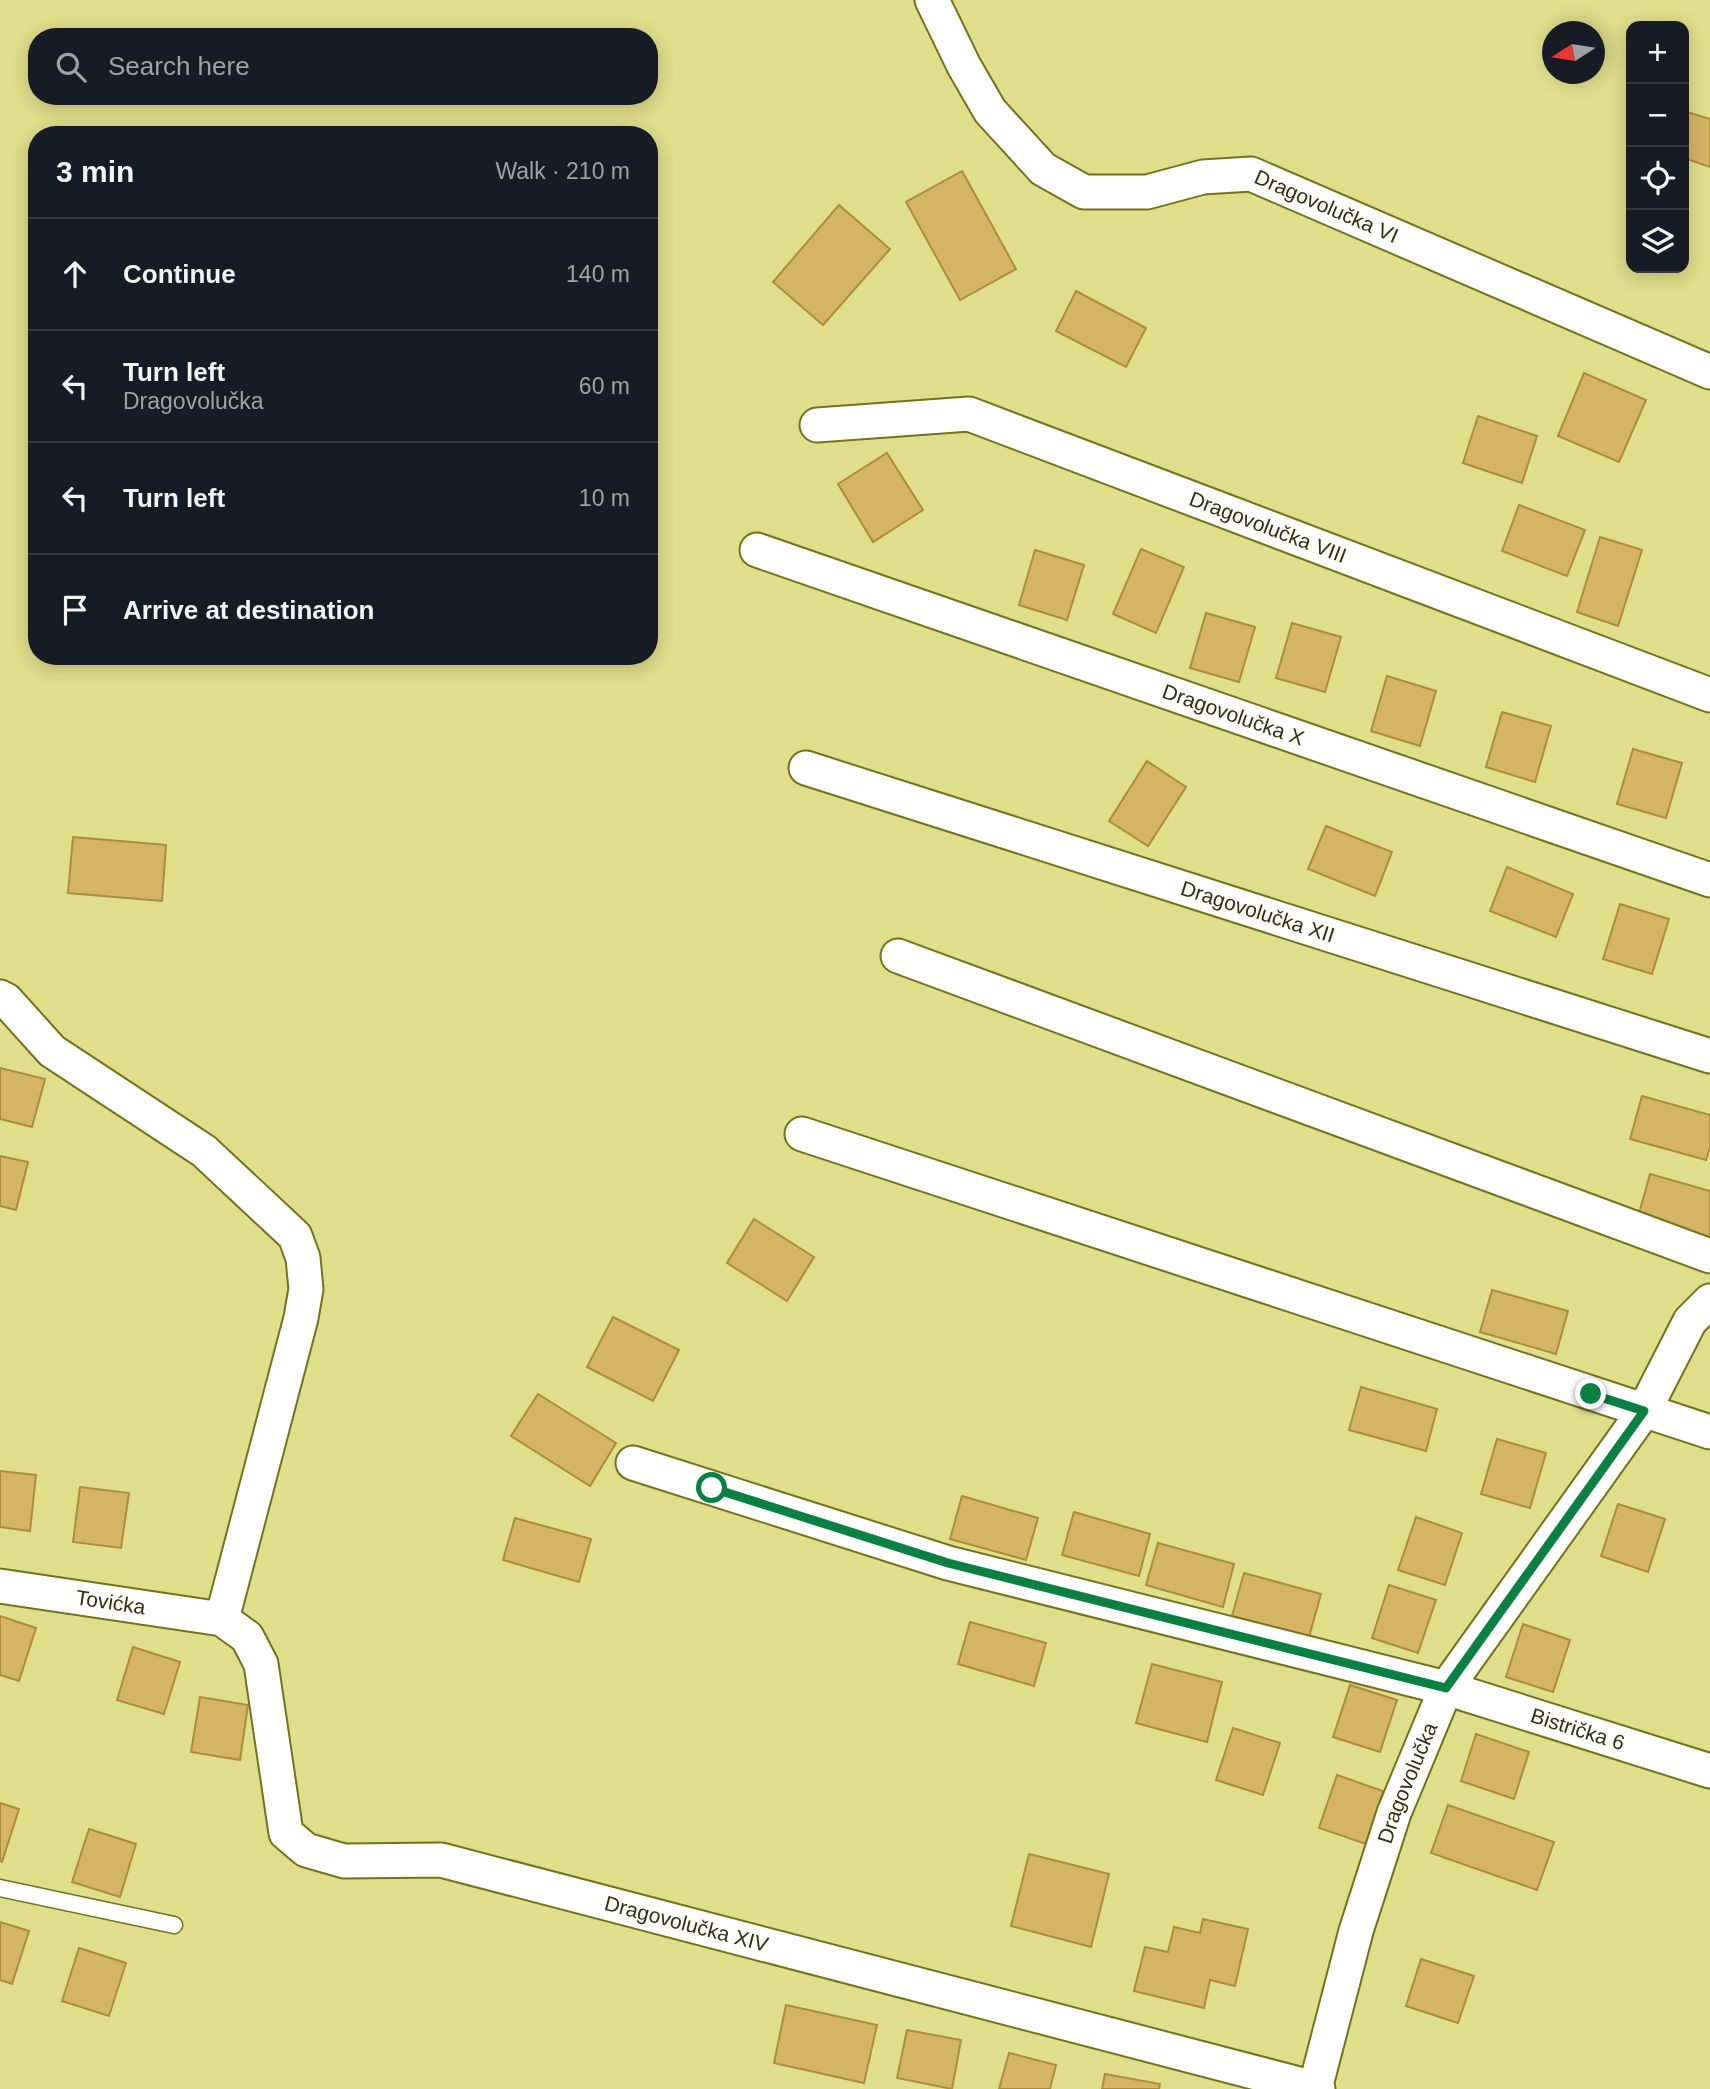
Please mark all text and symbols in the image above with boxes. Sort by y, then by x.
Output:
north arrow [1542,21,1605,84]
map controls [1626,21,1689,273]
button: + [1626,21,1689,84]
search box [28,28,658,105]
icon: search [52,48,90,86]
text: Search here [108,51,250,81]
button: − [1626,84,1689,147]
button: locate [1626,147,1689,210]
text: 3 min [56,155,134,188]
text: Walk · 210 m [495,158,630,184]
street label: Dragovolučka VI [1251,165,1402,247]
button: layers [1626,210,1689,273]
icon: ahead [56,255,94,293]
text: Continue [123,259,236,289]
text: 140 m [566,261,630,287]
text: Turn left [123,357,225,387]
icon: left [56,367,94,405]
text: 60 m [579,373,630,399]
text: Dragovolučka [123,388,264,414]
icon: left [56,479,94,517]
text: Turn left [123,483,225,513]
text: 10 m [579,485,630,511]
street label: Dragovolučka VIII [1186,487,1350,567]
icon: arrive [56,591,94,629]
text: Arrive at destination [123,595,374,625]
street label: Dragovolučka X [1160,679,1307,750]
street label: Dragovolučka XII [1178,876,1338,947]
route end [1575,1378,1606,1409]
route start [696,1472,727,1503]
street label: Tovićka [75,1585,147,1619]
street label: Bistrička 6 [1528,1703,1628,1754]
street label: Dragovolučka [1373,1719,1442,1846]
street label: Dragovolučka XIV [602,1891,771,1956]

